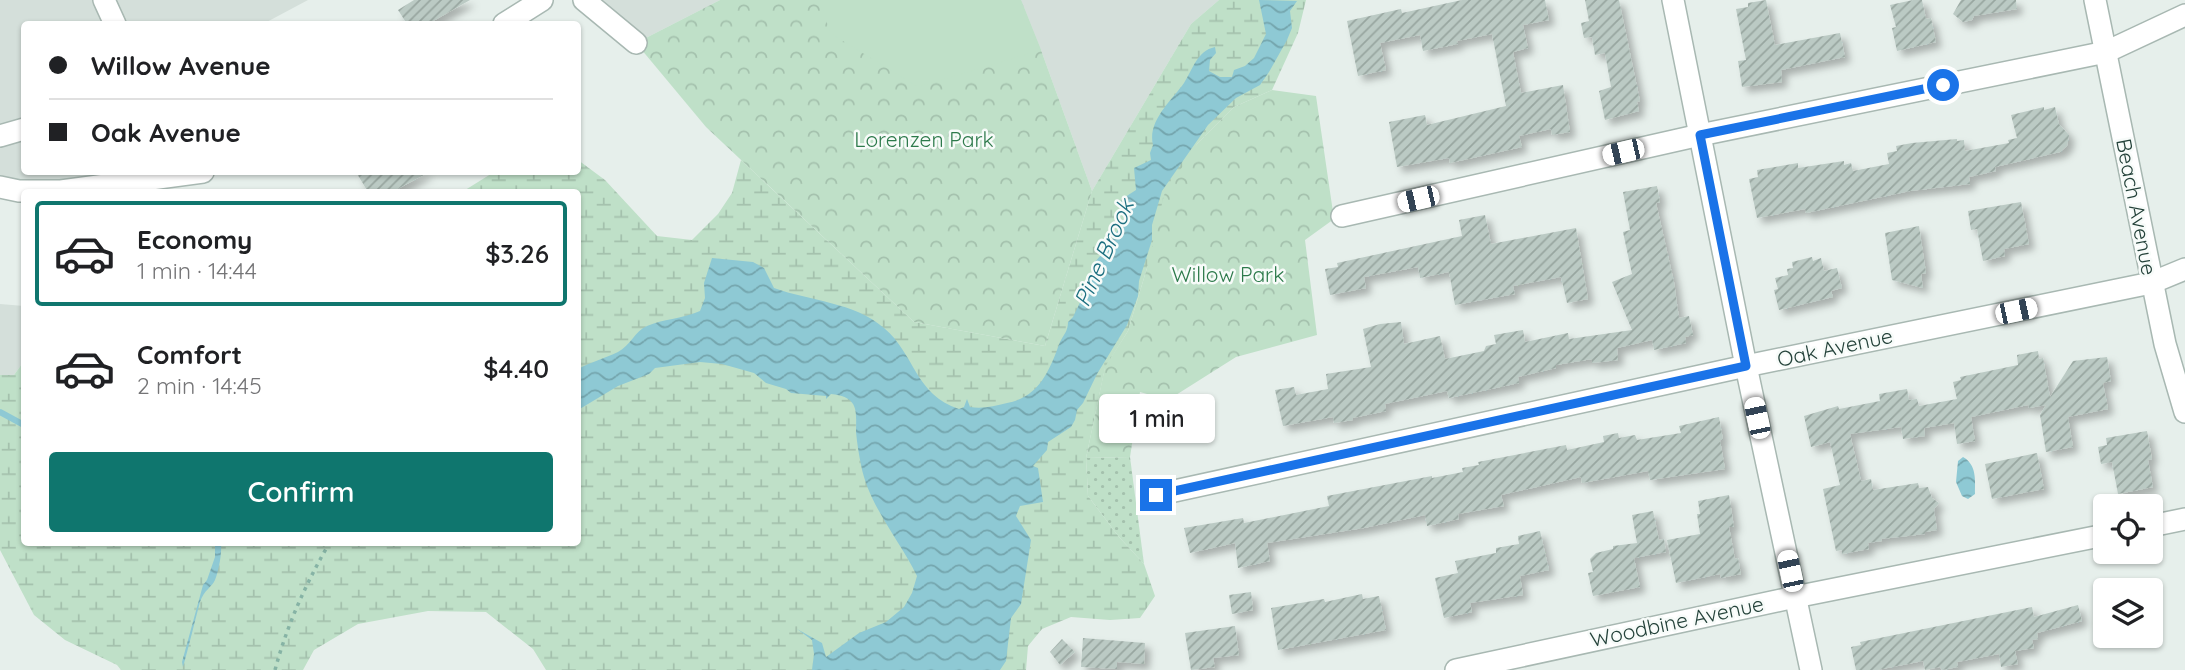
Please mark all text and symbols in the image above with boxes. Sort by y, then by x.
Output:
text: Willow Avenue [91,49,271,82]
route start [1927,69,1959,101]
text: Oak Avenue [91,116,241,149]
park label: Lorenzen Park [854,126,994,152]
street label: Beach Avenue [2111,136,2163,277]
car [1601,137,1646,167]
car [1396,184,1441,214]
water label: Pine Brook [1067,193,1141,311]
icon: car [53,222,116,285]
text: Economy [137,223,252,256]
text: $3.26 [485,237,549,270]
text: 1 min · 14:44 [137,256,257,285]
park label: Willow Park [1172,261,1284,287]
car [1994,296,2039,326]
street label: Oak Avenue [1775,322,1895,372]
icon: car [53,337,116,400]
text: Comfort [137,338,242,371]
text: $4.40 [483,352,549,385]
text: 2 min · 14:45 [137,371,262,400]
callout: 1 min [1098,393,1214,442]
car [1743,395,1772,441]
text: 1 min [1129,404,1185,433]
button: Confirm [49,452,553,532]
route end [1140,479,1172,511]
map controls [2093,494,2163,648]
button: locate [2093,494,2163,564]
car [1776,548,1805,594]
button: layers [2093,578,2163,648]
street label: Woodbine Avenue [1588,590,1766,652]

